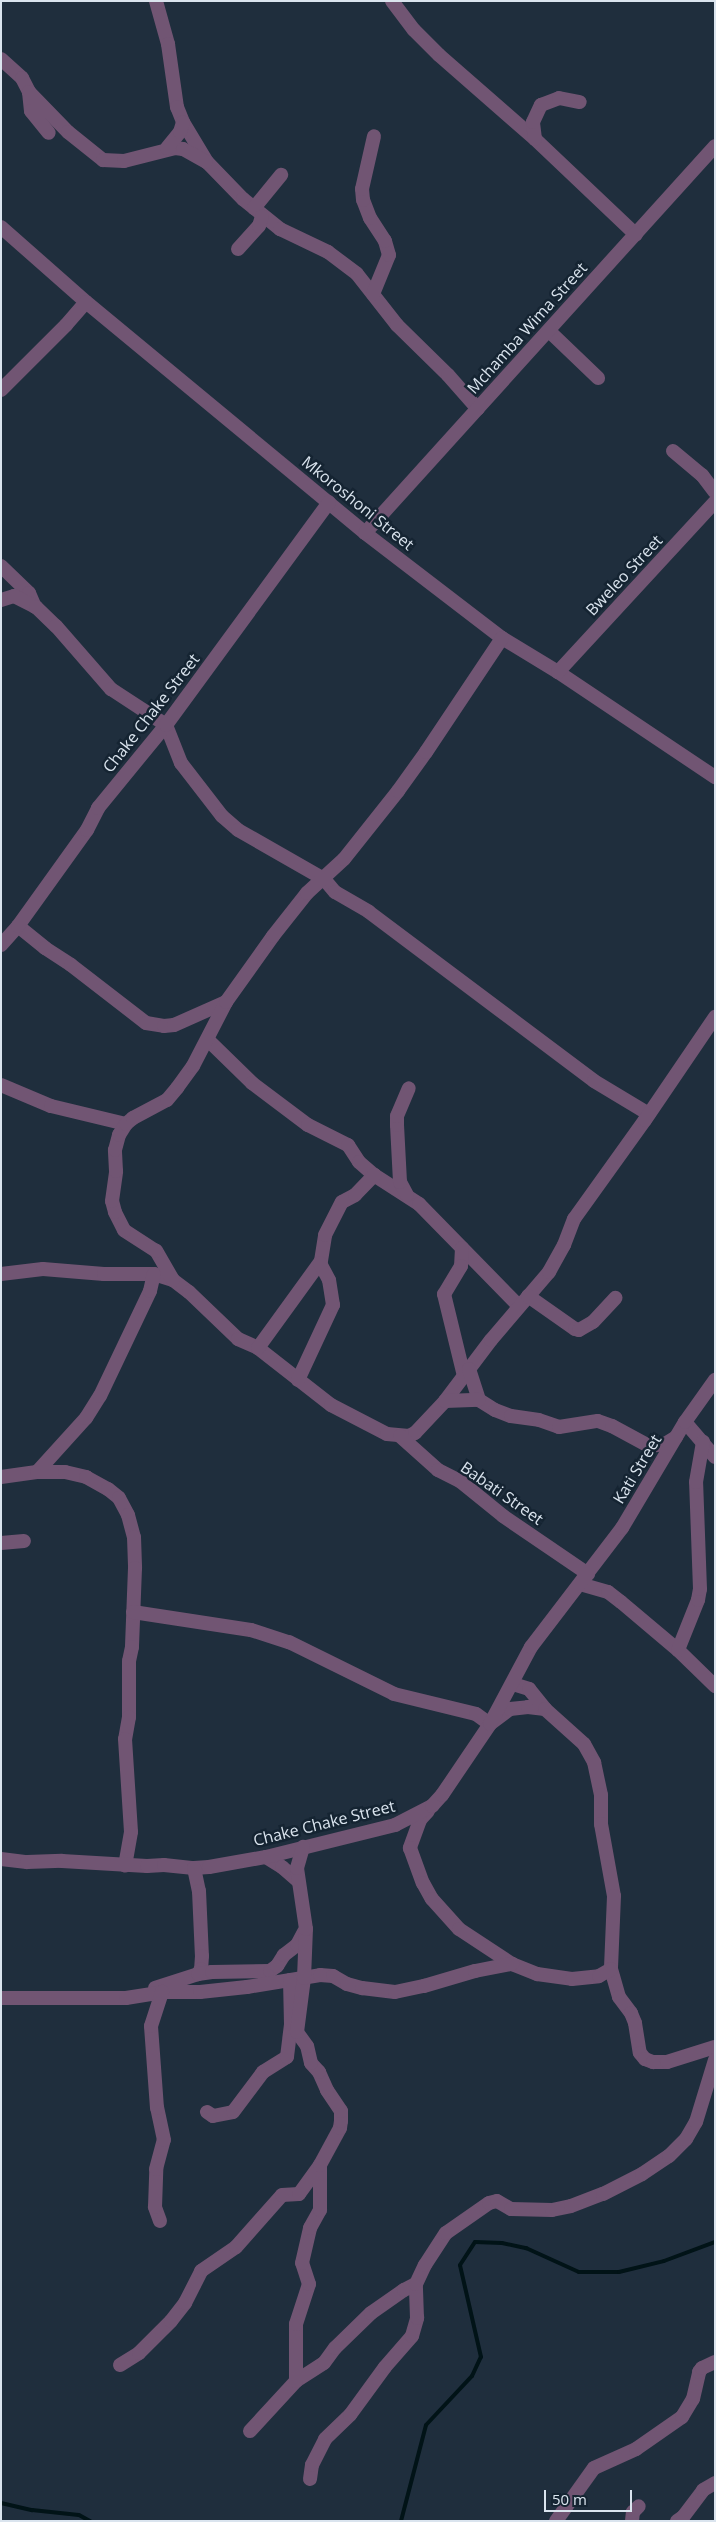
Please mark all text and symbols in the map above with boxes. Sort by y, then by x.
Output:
street label: Mchamba Wima Street [463,258,591,398]
street label: Mkoroshoni Street [298,452,418,554]
street label: Bweleo Street [582,531,666,619]
street label: Chake Chake Street [99,650,203,776]
street label: Kati Street [609,1431,665,1507]
street label: Babati Street [457,1457,547,1529]
street label: Chake Chake Street [251,1796,397,1850]
scale bar [546,2480,634,2512]
text: 50 m [552,2489,587,2509]

